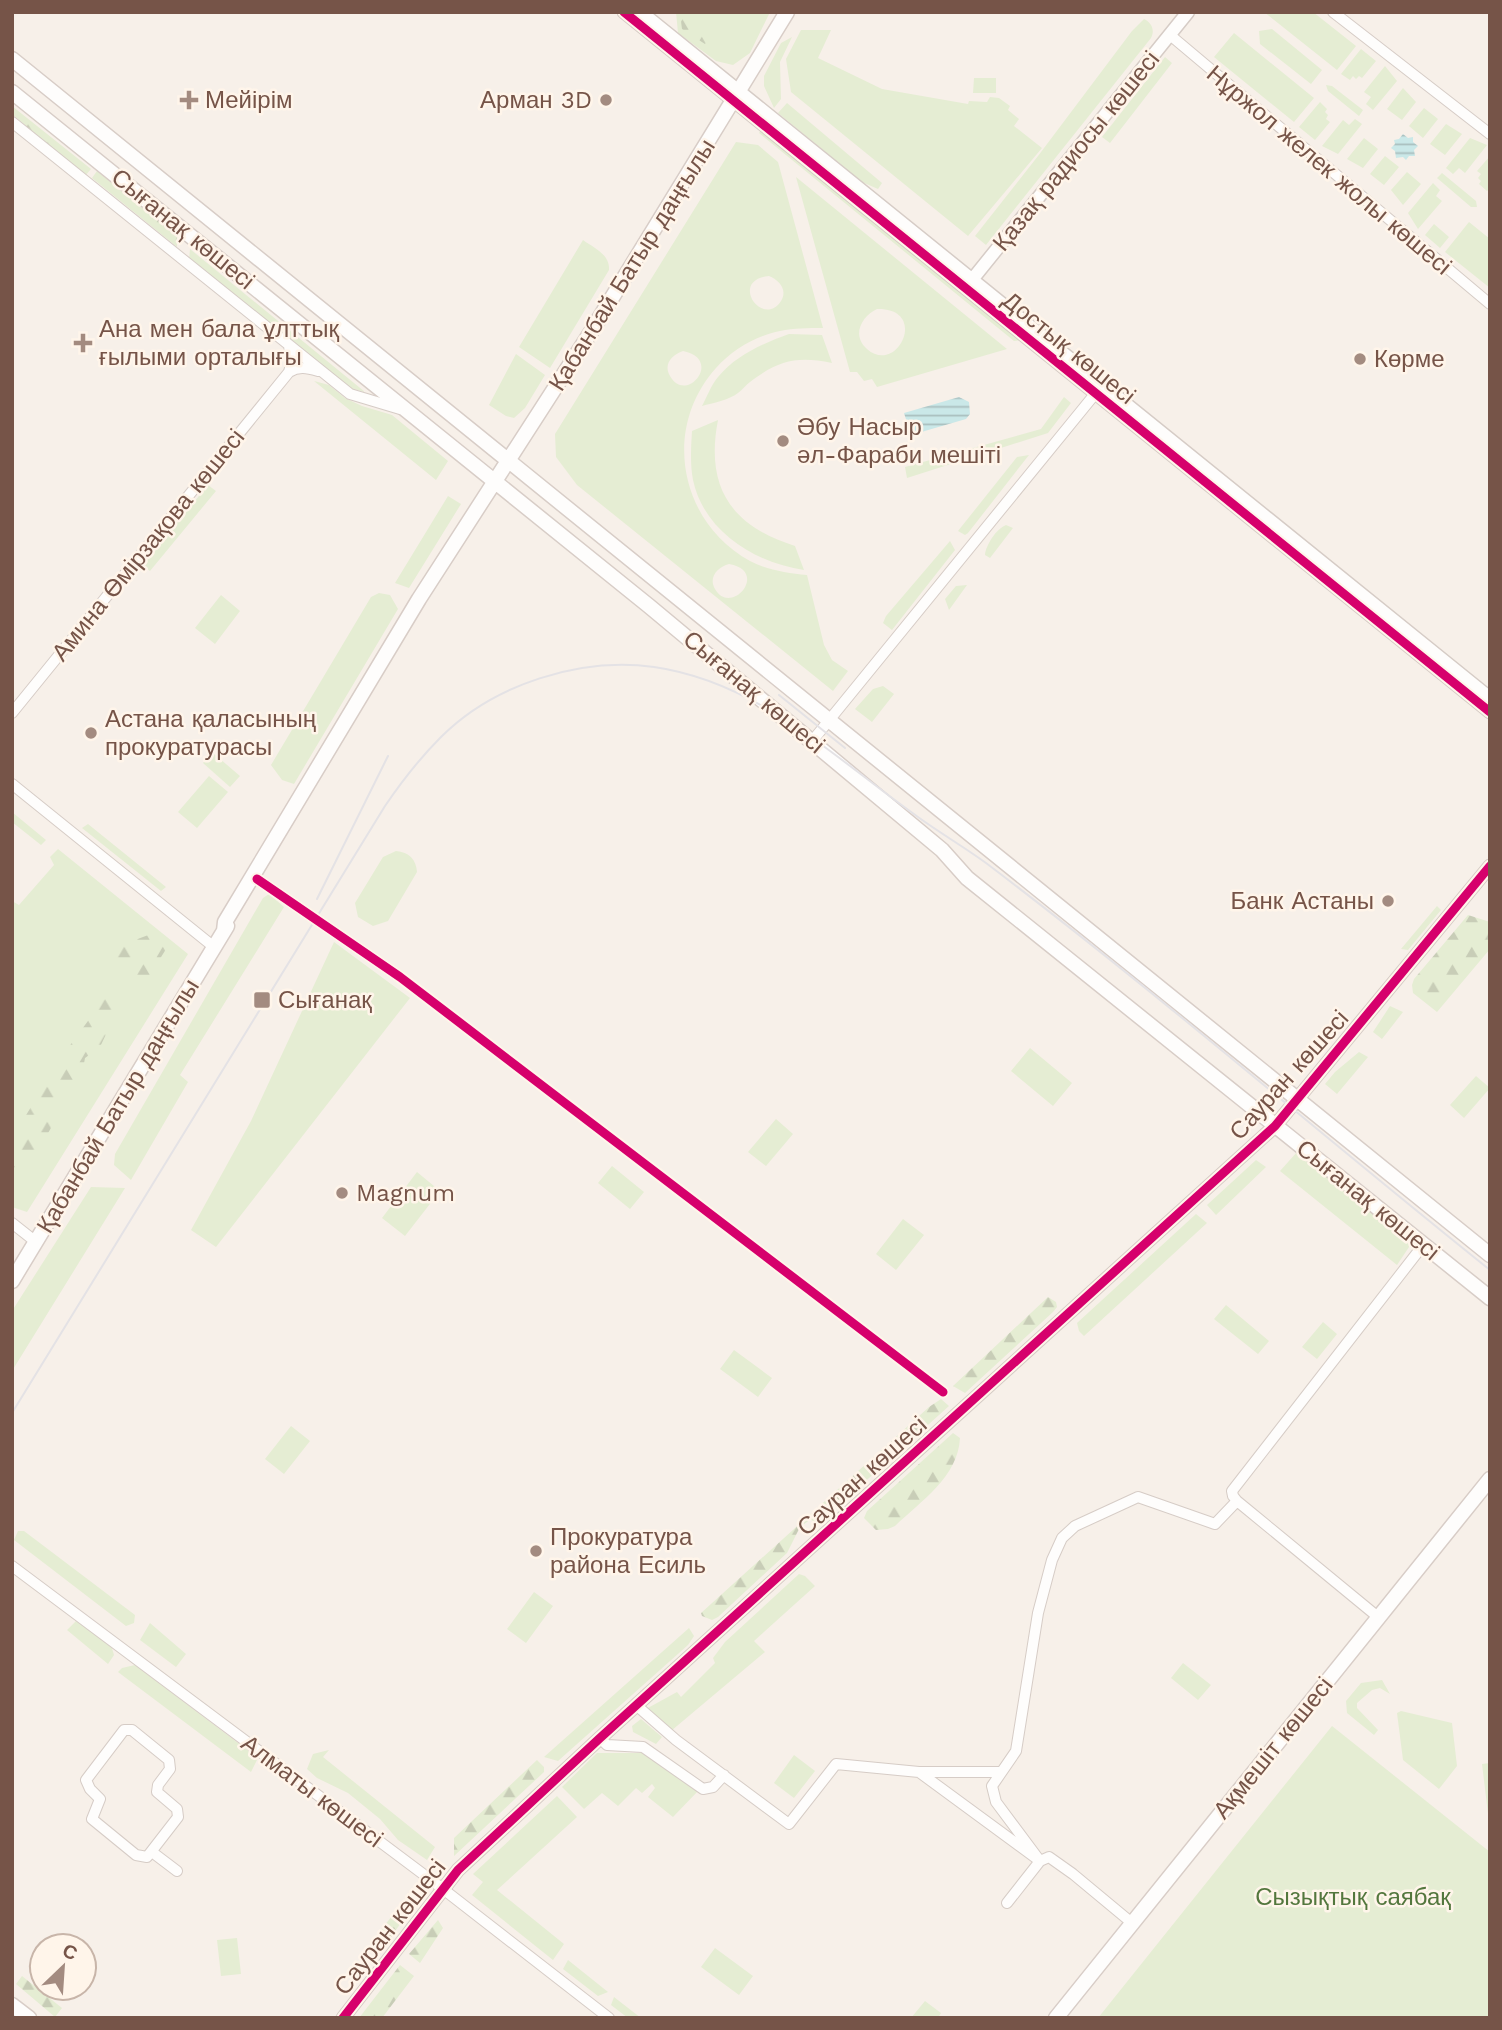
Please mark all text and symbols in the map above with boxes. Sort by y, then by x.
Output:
street label: Қазақ радиосы көшесі [987,46,1165,256]
street label: Нұржол желек жолы көшесі [1201,59,1457,281]
place label: Мейірім [205,86,293,114]
place label: Арман 3D [480,86,592,114]
marker: Мейірім [179,90,199,110]
marker: Арман 3D [598,92,614,108]
street label: Қабанбай Батыр даңғылы [543,134,721,396]
street label: Сығанақ көшесі [106,163,260,295]
street label: Достық көшесі [997,286,1141,410]
place label: Ана мен бала ұлттық ғылыми орталығы [99,315,339,371]
marker: Ана мен бала ұлттық ғылыми орталығы [73,333,93,353]
place label: Көрме [1374,345,1445,373]
marker: Көрме [1352,351,1368,367]
place label: Әбу Насыр әл-Фараби мешіті [797,413,1001,469]
street label: Амина Өмірзақова көшесі [46,423,250,667]
marker: Әбу Насыр әл-Фараби мешіті [775,433,791,449]
street label: Сығанақ көшесі [678,625,830,759]
place label: Астана қаласының прокуратурасы [105,705,317,761]
marker: Астана қаласының прокуратурасы [83,725,99,741]
place label: Банк Астаны [1230,887,1374,915]
marker: Банк Астаны [1380,893,1396,909]
street label: Қабанбай Батыр даңғылы [31,974,205,1238]
place label: Сығанақ [278,986,372,1014]
marker: Сығанақ [252,990,272,1010]
street label: Сауран көшесі [1224,1005,1354,1145]
street label: Сығанақ көшесі [1291,1134,1445,1266]
place label: Magnum [356,1179,455,1207]
marker: Magnum [334,1185,350,1201]
street label: Сауран көшесі [792,1411,932,1541]
place label: Прокуратура района Есиль [550,1523,706,1579]
marker: Прокуратура района Есиль [528,1543,544,1559]
street label: Ақмешіт көшесі [1207,1672,1339,1824]
street label: Алматы көшесі [236,1729,388,1853]
street label: Сауран көшесі [328,1854,452,2000]
park label: Сызықтық саябақ [1255,1883,1451,1911]
north arrow [28,1932,98,2002]
text: С [59,1939,81,1965]

